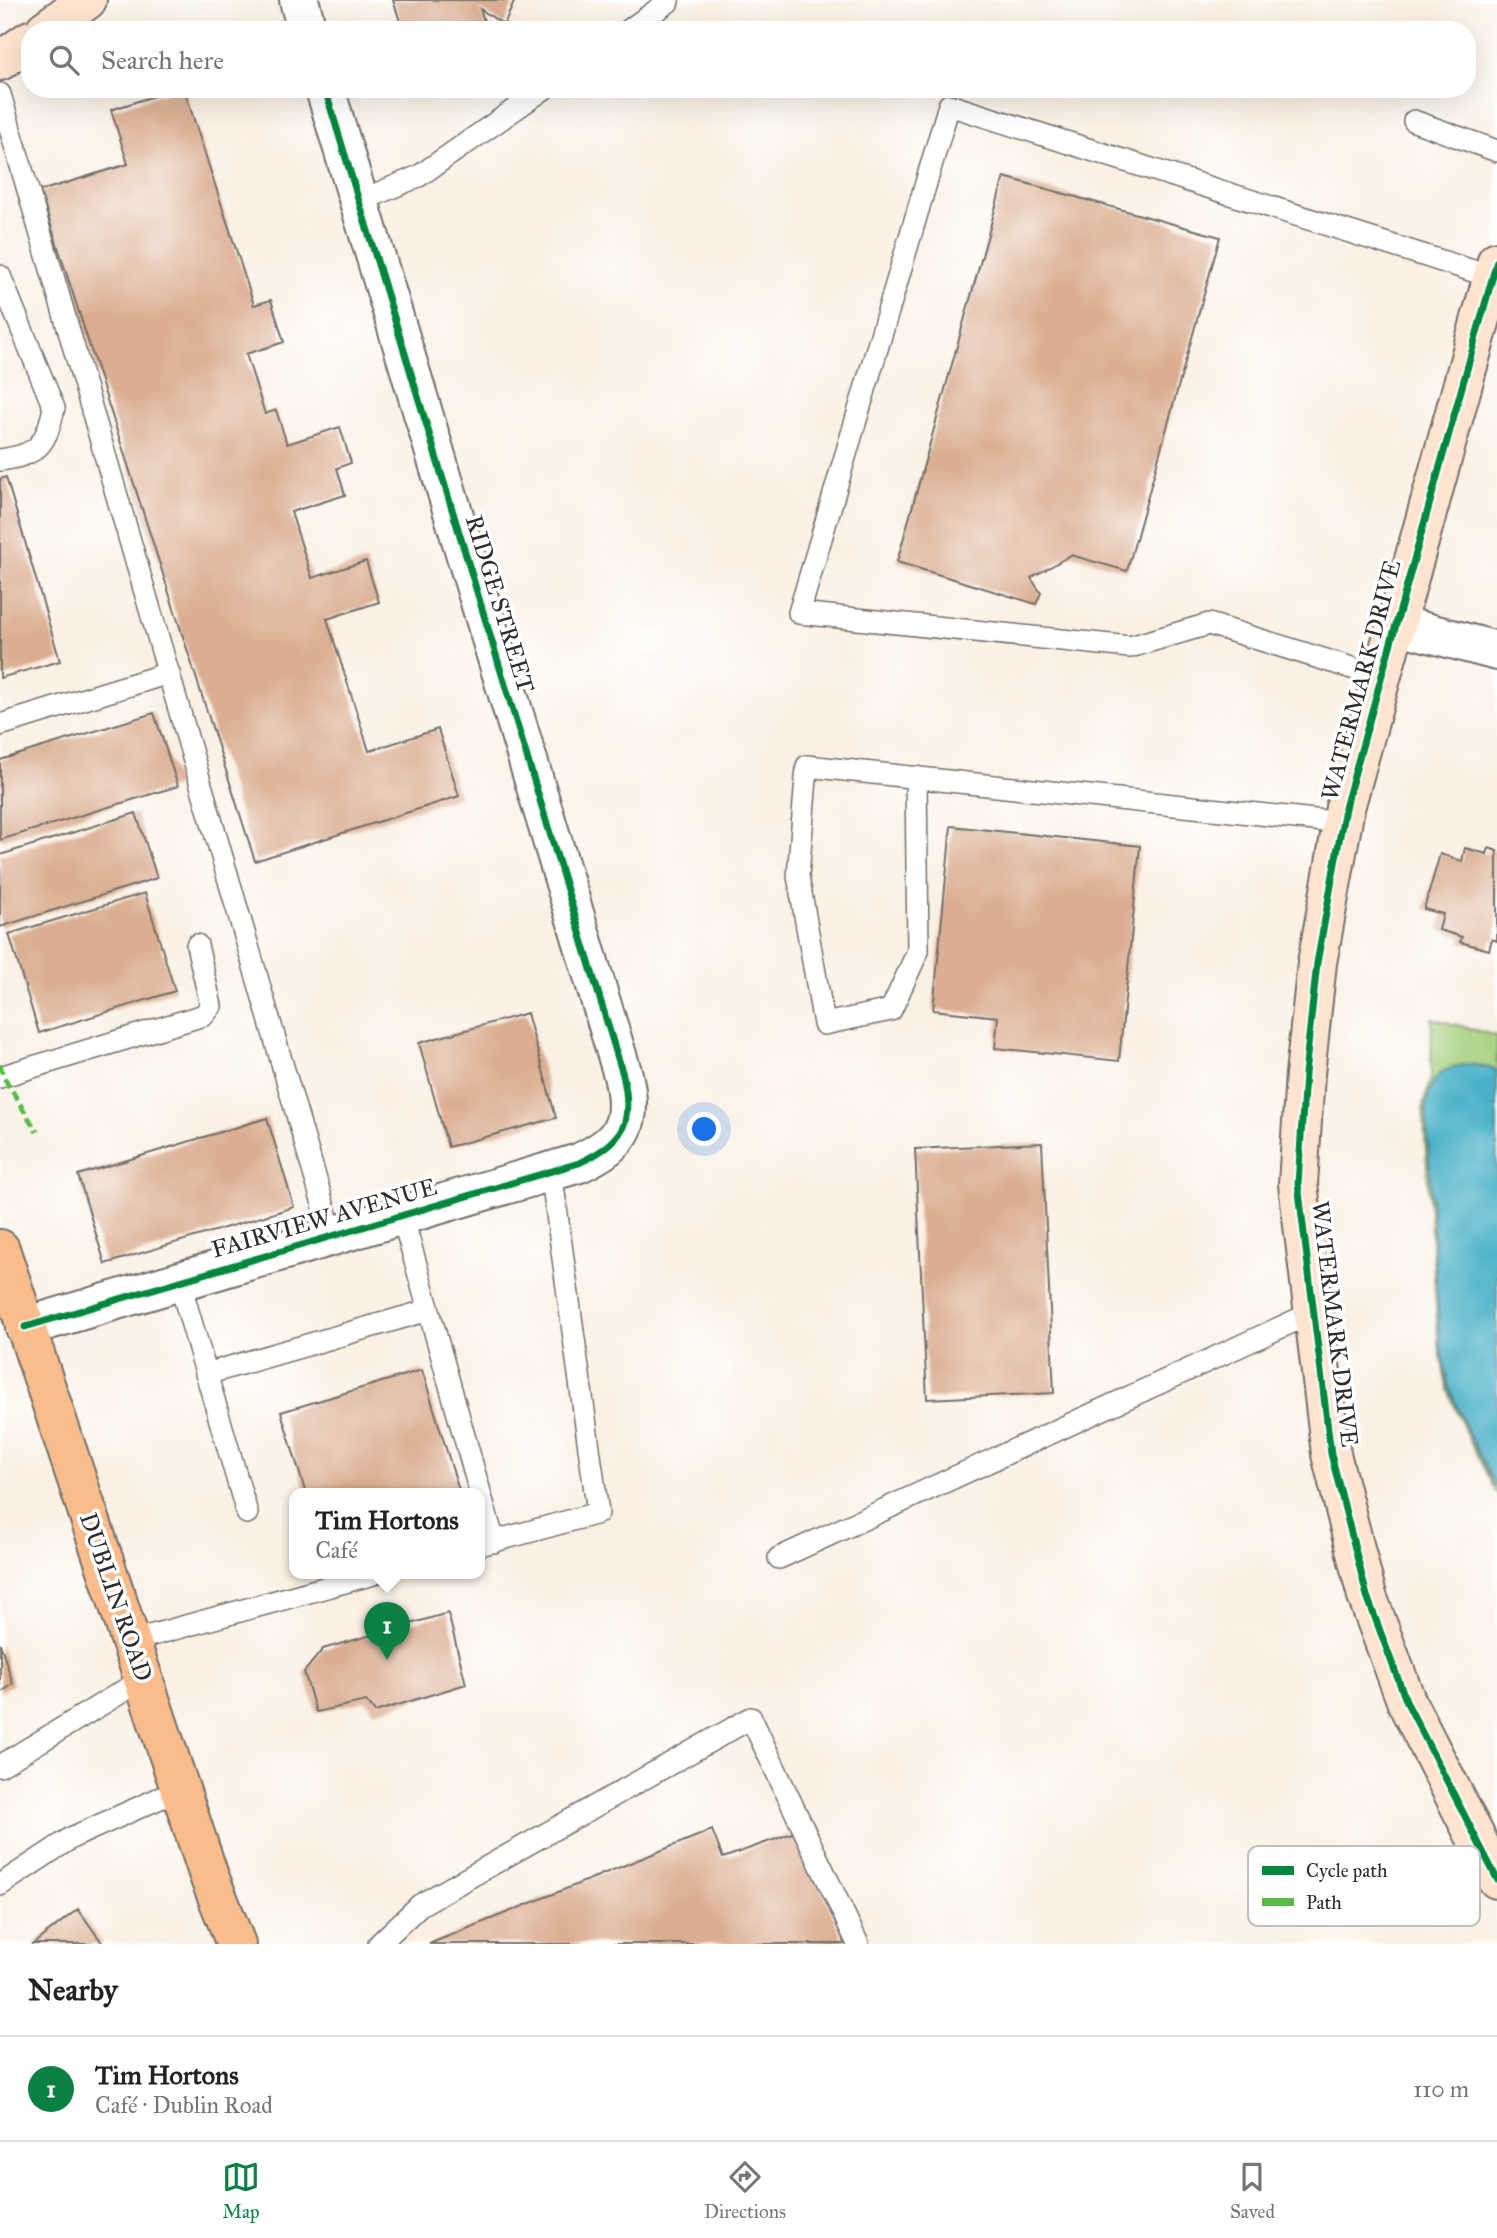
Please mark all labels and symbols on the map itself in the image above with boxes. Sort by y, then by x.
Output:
street label: RIDGE STREET [459,512,541,696]
street label: WATERMARK DRIVE [1314,557,1408,803]
your location [687,1112,721,1146]
street label: FAIRVIEW AVENUE [208,1171,440,1265]
street label: WATERMARK DRIVE [1305,1199,1365,1449]
street label: DUBLIN ROAD [73,1509,159,1685]
pin: 1 [364,1602,410,1660]
legend [1248,1846,1480,1926]
text: Cycle path [1306,1859,1388,1882]
text: Path [1306,1891,1342,1914]

